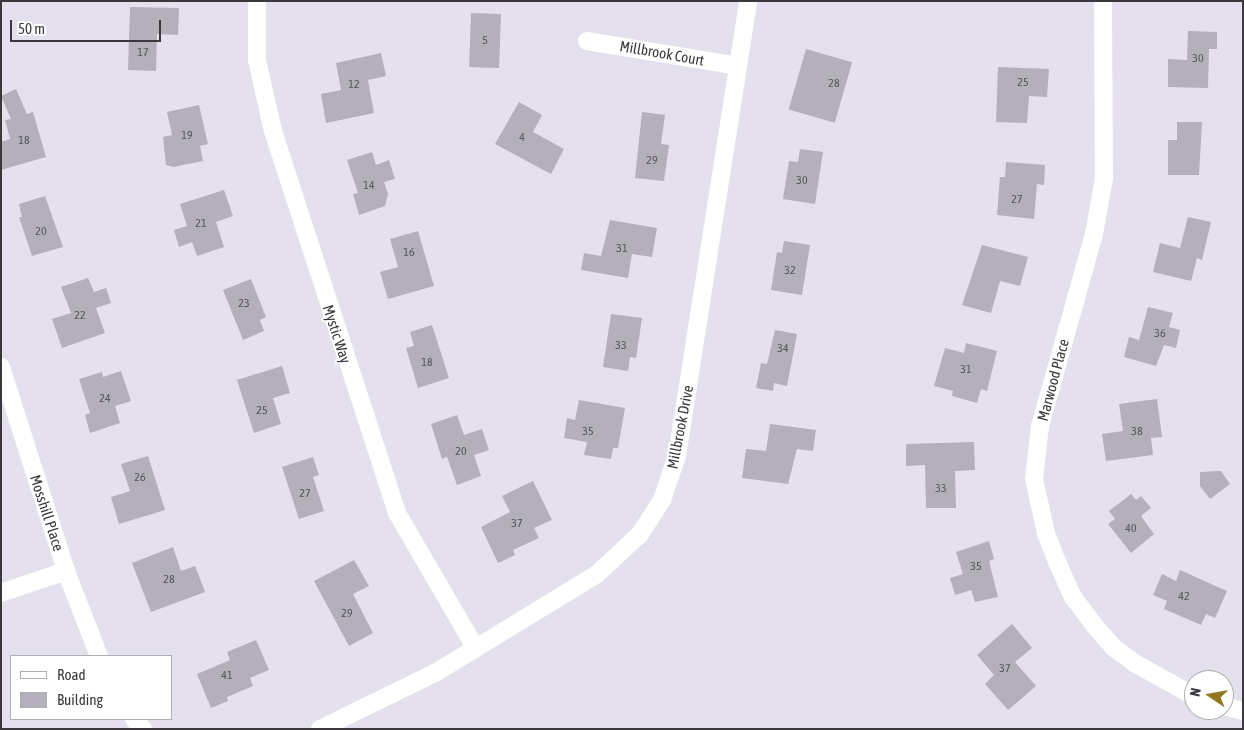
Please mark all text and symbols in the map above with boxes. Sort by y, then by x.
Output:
scale bar [12,10,164,42]
text: 50 m [18,20,45,37]
house number: 5 [482,34,488,48]
street label: Millbrook Court [618,37,706,69]
house number: 17 [137,46,149,60]
house number: 30 [1192,52,1204,66]
house number: 25 [1017,76,1029,90]
house number: 28 [828,77,840,91]
house number: 12 [348,78,360,92]
house number: 19 [181,129,193,143]
house number: 4 [519,131,525,145]
house number: 18 [18,134,30,148]
house number: 29 [646,154,658,168]
house number: 30 [796,174,808,188]
house number: 14 [363,179,375,193]
house number: 27 [1011,193,1023,207]
house number: 21 [195,217,207,231]
house number: 20 [35,225,47,239]
house number: 31 [616,242,628,256]
house number: 16 [403,246,415,260]
house number: 32 [784,264,796,278]
house number: 23 [238,297,250,311]
street label: Mystic Way [319,302,355,366]
house number: 22 [74,309,86,323]
house number: 36 [1154,327,1166,341]
street label: Marwood Place [1033,337,1073,423]
house number: 33 [615,339,627,353]
house number: 34 [777,342,789,356]
house number: 18 [421,356,433,370]
house number: 31 [960,363,972,377]
street label: Millbrook Drive [663,384,697,470]
house number: 24 [99,392,111,406]
house number: 25 [256,404,268,418]
house number: 35 [582,425,594,439]
house number: 38 [1131,425,1143,439]
house number: 20 [455,445,467,459]
house number: 26 [134,471,146,485]
street label: Mosshill Place [26,473,68,553]
house number: 33 [935,482,947,496]
house number: 27 [299,487,311,501]
house number: 37 [511,517,523,531]
house number: 40 [1125,522,1137,536]
house number: 35 [970,560,982,574]
house number: 28 [163,573,175,587]
house number: 42 [1178,590,1190,604]
house number: 29 [341,607,353,621]
legend [10,655,172,720]
house number: 37 [999,662,1011,676]
text: Road [57,666,86,683]
house number: 41 [221,669,233,683]
north arrow [1184,670,1234,720]
text: N [1187,686,1204,698]
text: Building [57,691,103,708]

